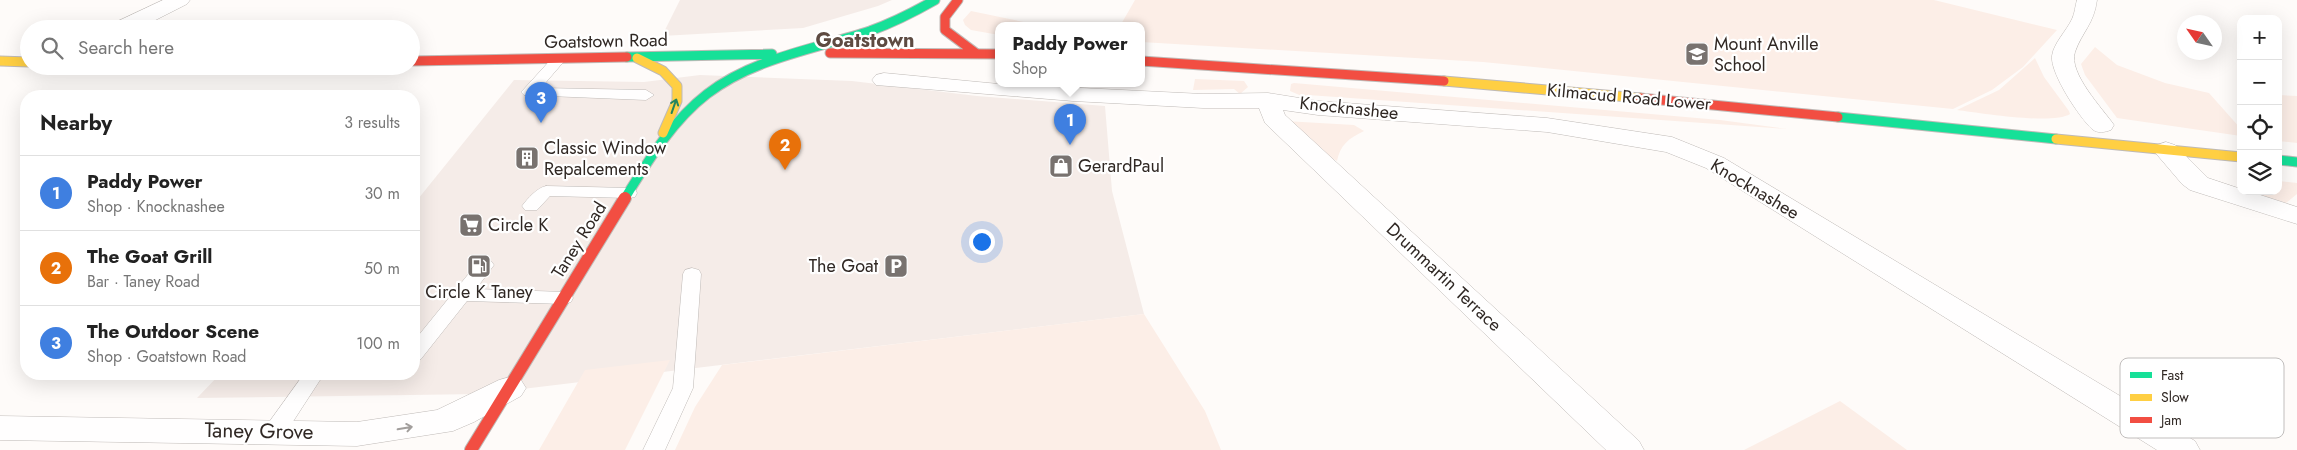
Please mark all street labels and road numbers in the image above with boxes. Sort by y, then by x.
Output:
street label: Goatstown Road [544,27,668,55]
street label: Kilmacud Road Lower [1546,77,1713,117]
street label: Knocknashee [1298,90,1400,126]
street label: Knocknashee [1706,152,1804,226]
street label: Taney Road [545,197,613,283]
street label: Drummartin Terrace [1381,217,1507,337]
street label: Taney Grove [204,415,314,447]

